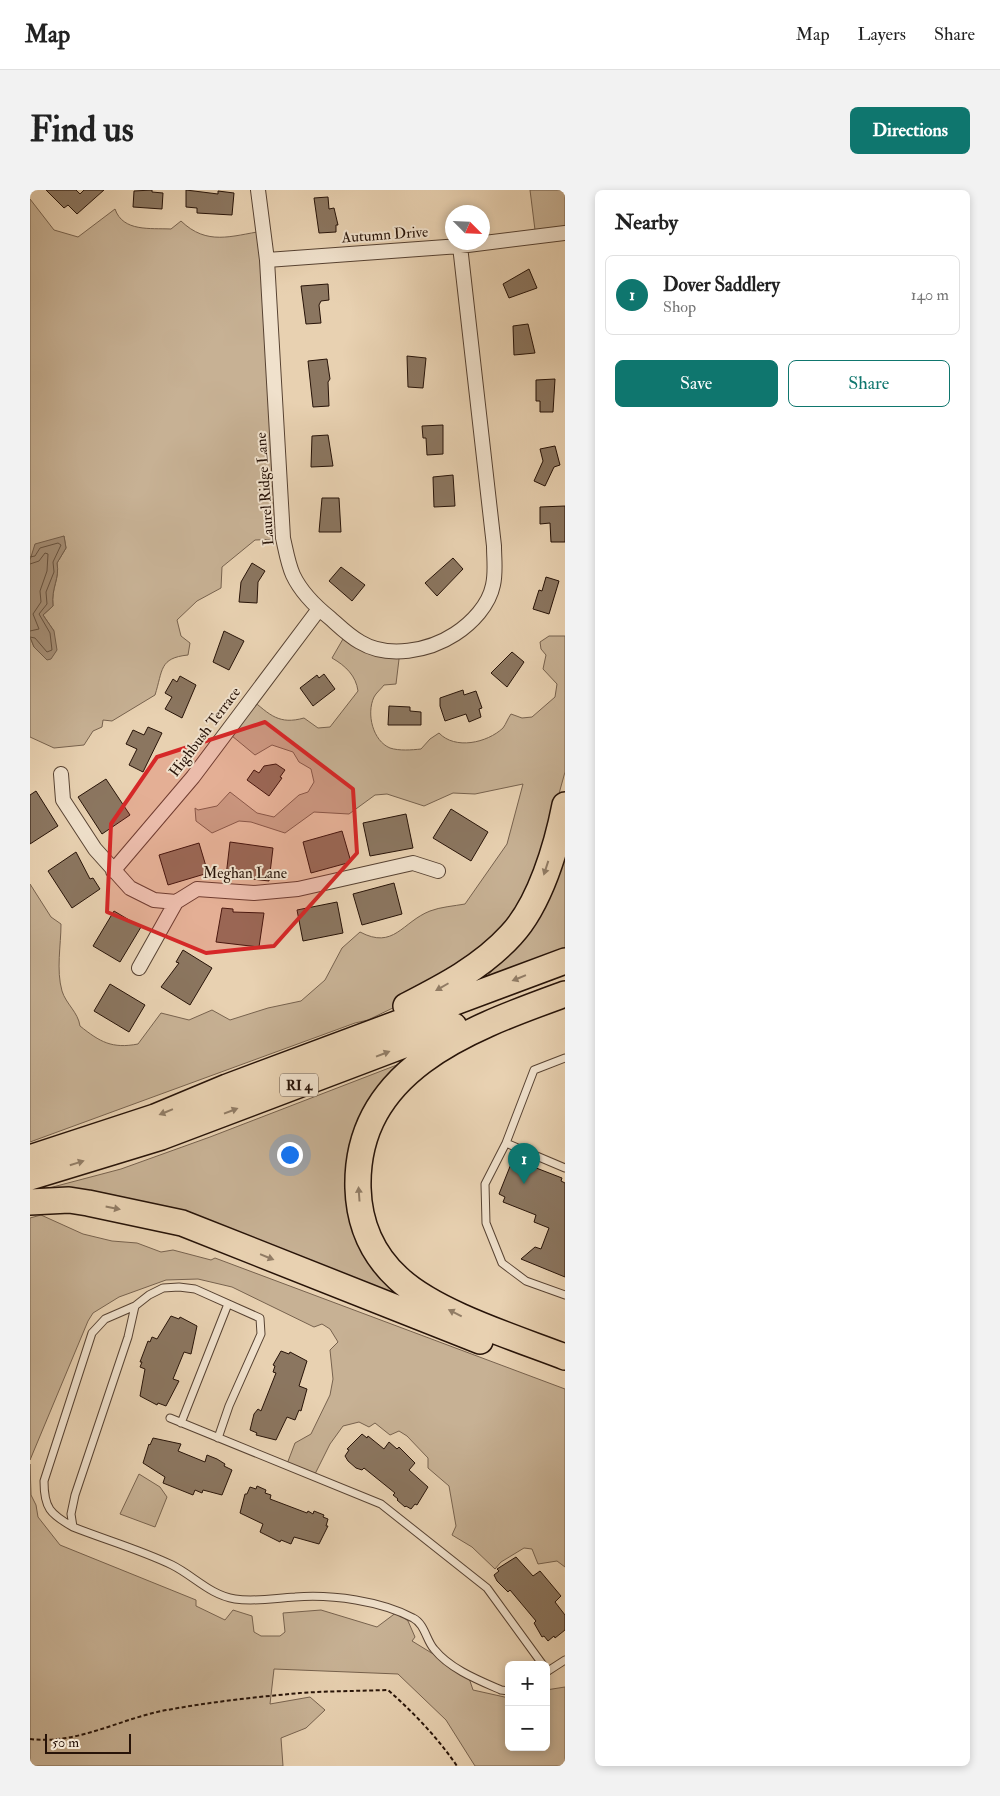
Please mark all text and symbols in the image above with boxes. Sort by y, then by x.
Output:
text: Map [25,19,70,50]
text: Map [796,23,830,46]
text: Layers [858,23,906,46]
text: Share [934,23,975,46]
button: Directions [850,107,970,154]
text: Find us [30,108,134,152]
north arrow [445,205,490,250]
text: Nearby [615,209,678,236]
street label: Autumn Drive [340,222,429,248]
text: Dover Saddlery [663,273,780,297]
text: 1 [629,285,635,305]
text: 140 m [911,285,949,305]
text: Shop [663,297,696,317]
button: Save [615,360,778,407]
button: Share [788,360,950,407]
street label: Laurel Ridge Lane [252,432,278,546]
street label: Highbush Terrace [165,683,245,781]
one-way arrow [542,861,550,876]
street label: Meghan Lane [203,864,287,883]
one-way arrow [512,975,527,982]
one-way arrow [436,983,449,992]
one-way arrow [375,1049,390,1057]
road number: RI 4 [280,1074,318,1096]
one-way arrow [223,1107,238,1114]
one-way arrow [158,1108,173,1116]
your location [277,1142,303,1168]
pin: 1 [508,1143,540,1184]
one-way arrow [69,1159,84,1167]
one-way arrow [354,1186,362,1202]
one-way arrow [106,1204,122,1212]
one-way arrow [260,1253,275,1261]
one-way arrow [448,1309,462,1317]
map controls [505,1661,550,1751]
button: + [505,1661,550,1706]
button: − [505,1706,550,1751]
scale bar [45,1731,131,1754]
text: 50 m [52,1734,79,1751]

